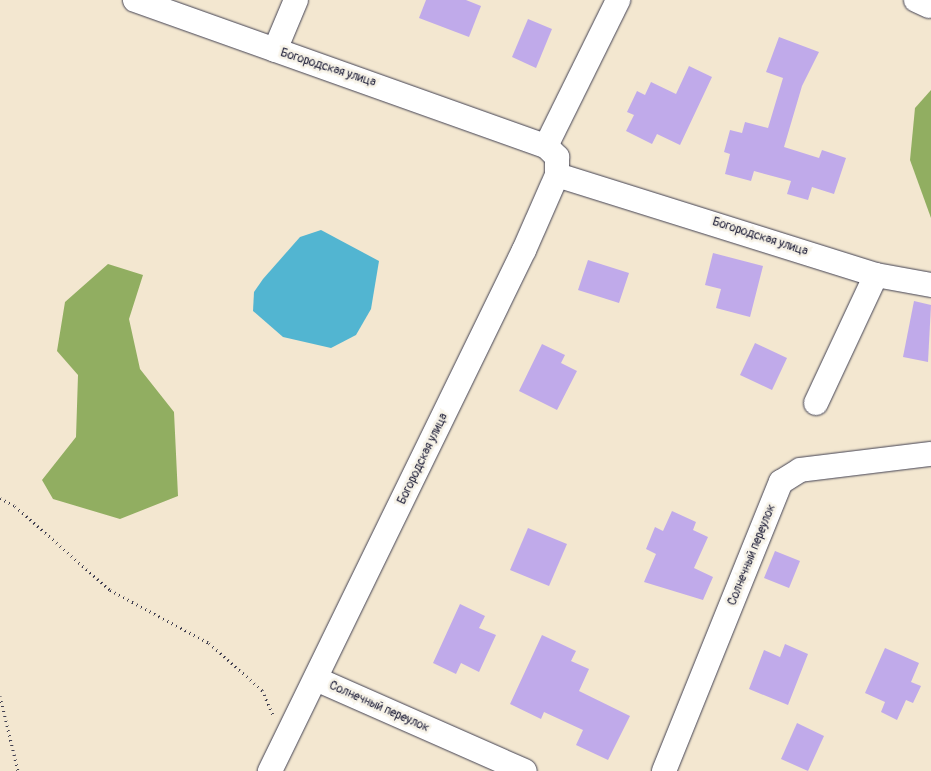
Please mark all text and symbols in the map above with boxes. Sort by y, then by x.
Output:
street label: Богородская улица [278,46,378,90]
street label: Богородская улица [710,215,810,259]
street label: Богородская улица [395,411,451,507]
street label: Солнечный переулок [725,502,779,608]
street label: Солнечный переулок [327,678,431,736]

